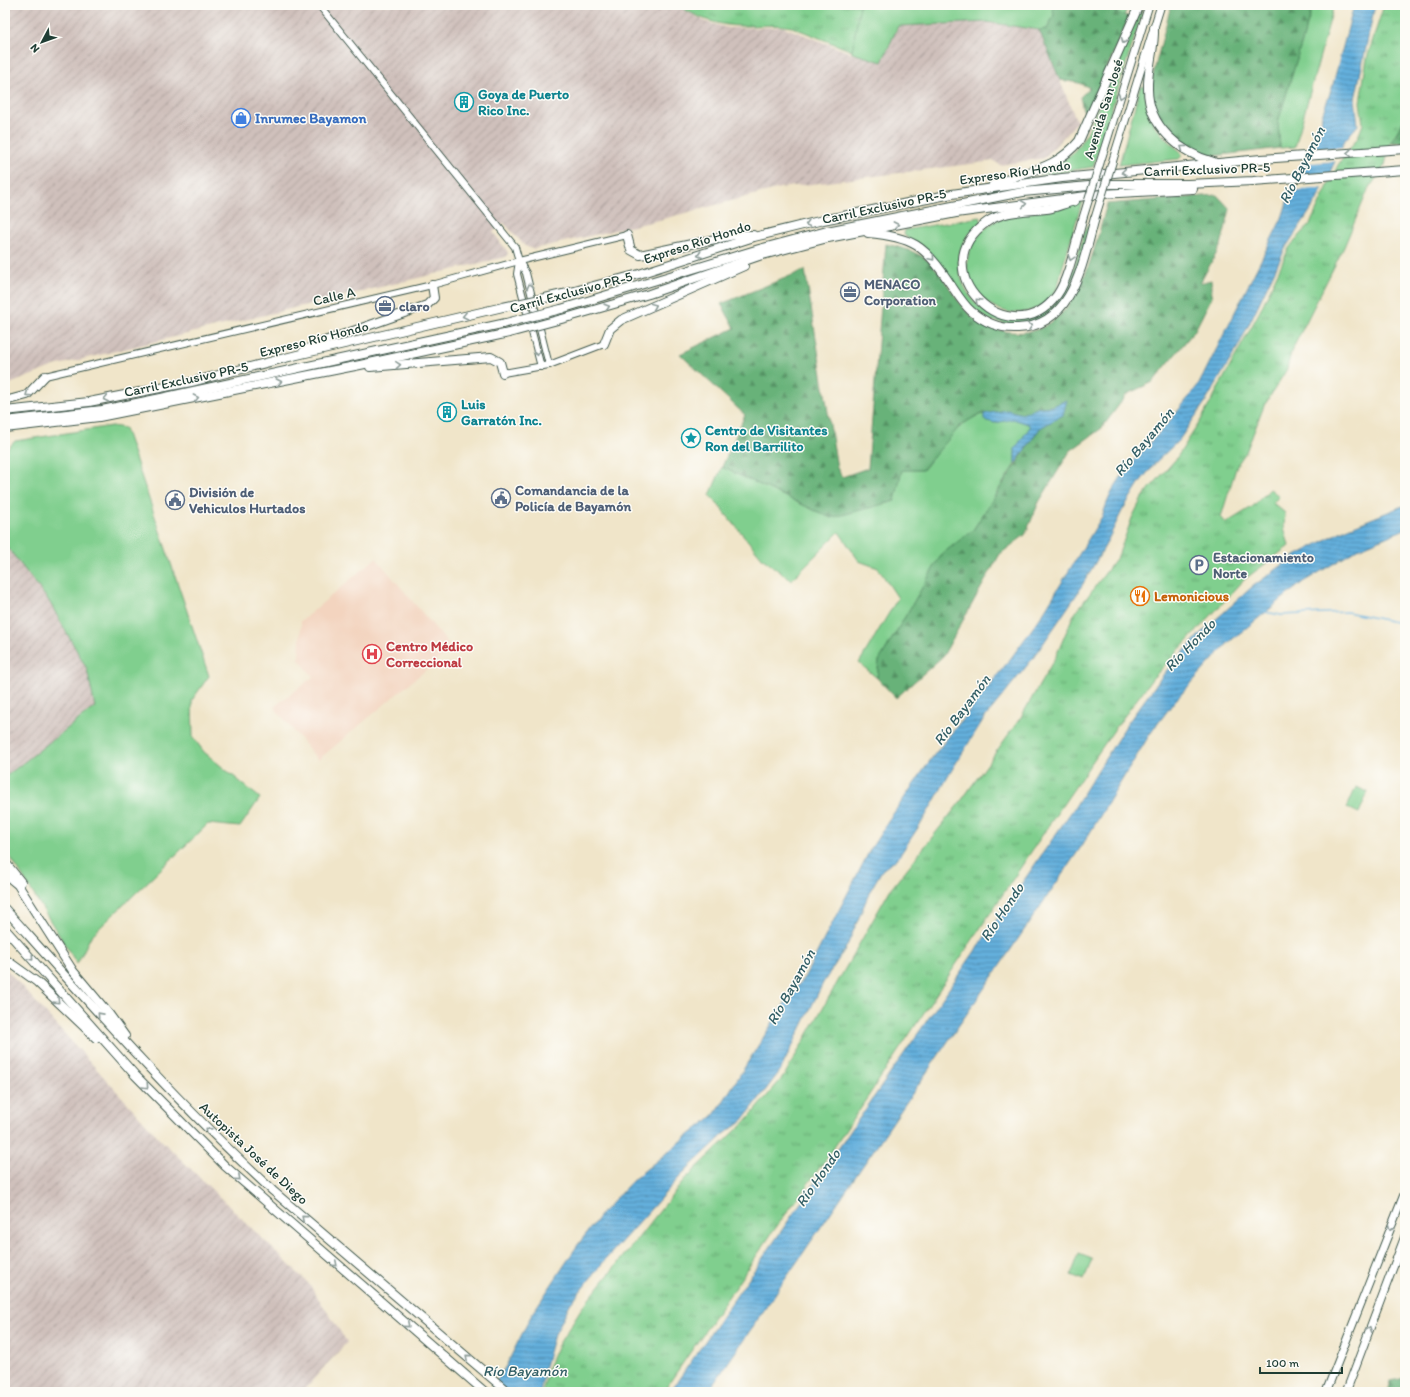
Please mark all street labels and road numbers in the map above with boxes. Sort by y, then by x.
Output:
street label: Avenida San José [1080,57,1127,161]
street label: Expreso Río Hondo [959,156,1072,189]
street label: Carril Exclusivo PR-5 [1143,159,1271,180]
street label: Carril Exclusivo PR-5 [820,185,948,228]
street label: Expreso Río Hondo [641,217,753,268]
street label: Carril Exclusivo PR-5 [508,268,634,317]
street label: Calle A [311,283,357,310]
street label: Expreso Río Hondo [258,318,370,361]
street label: Carril Exclusivo PR-5 [122,358,250,401]
street label: Autopista José de Diego [196,1098,312,1208]

